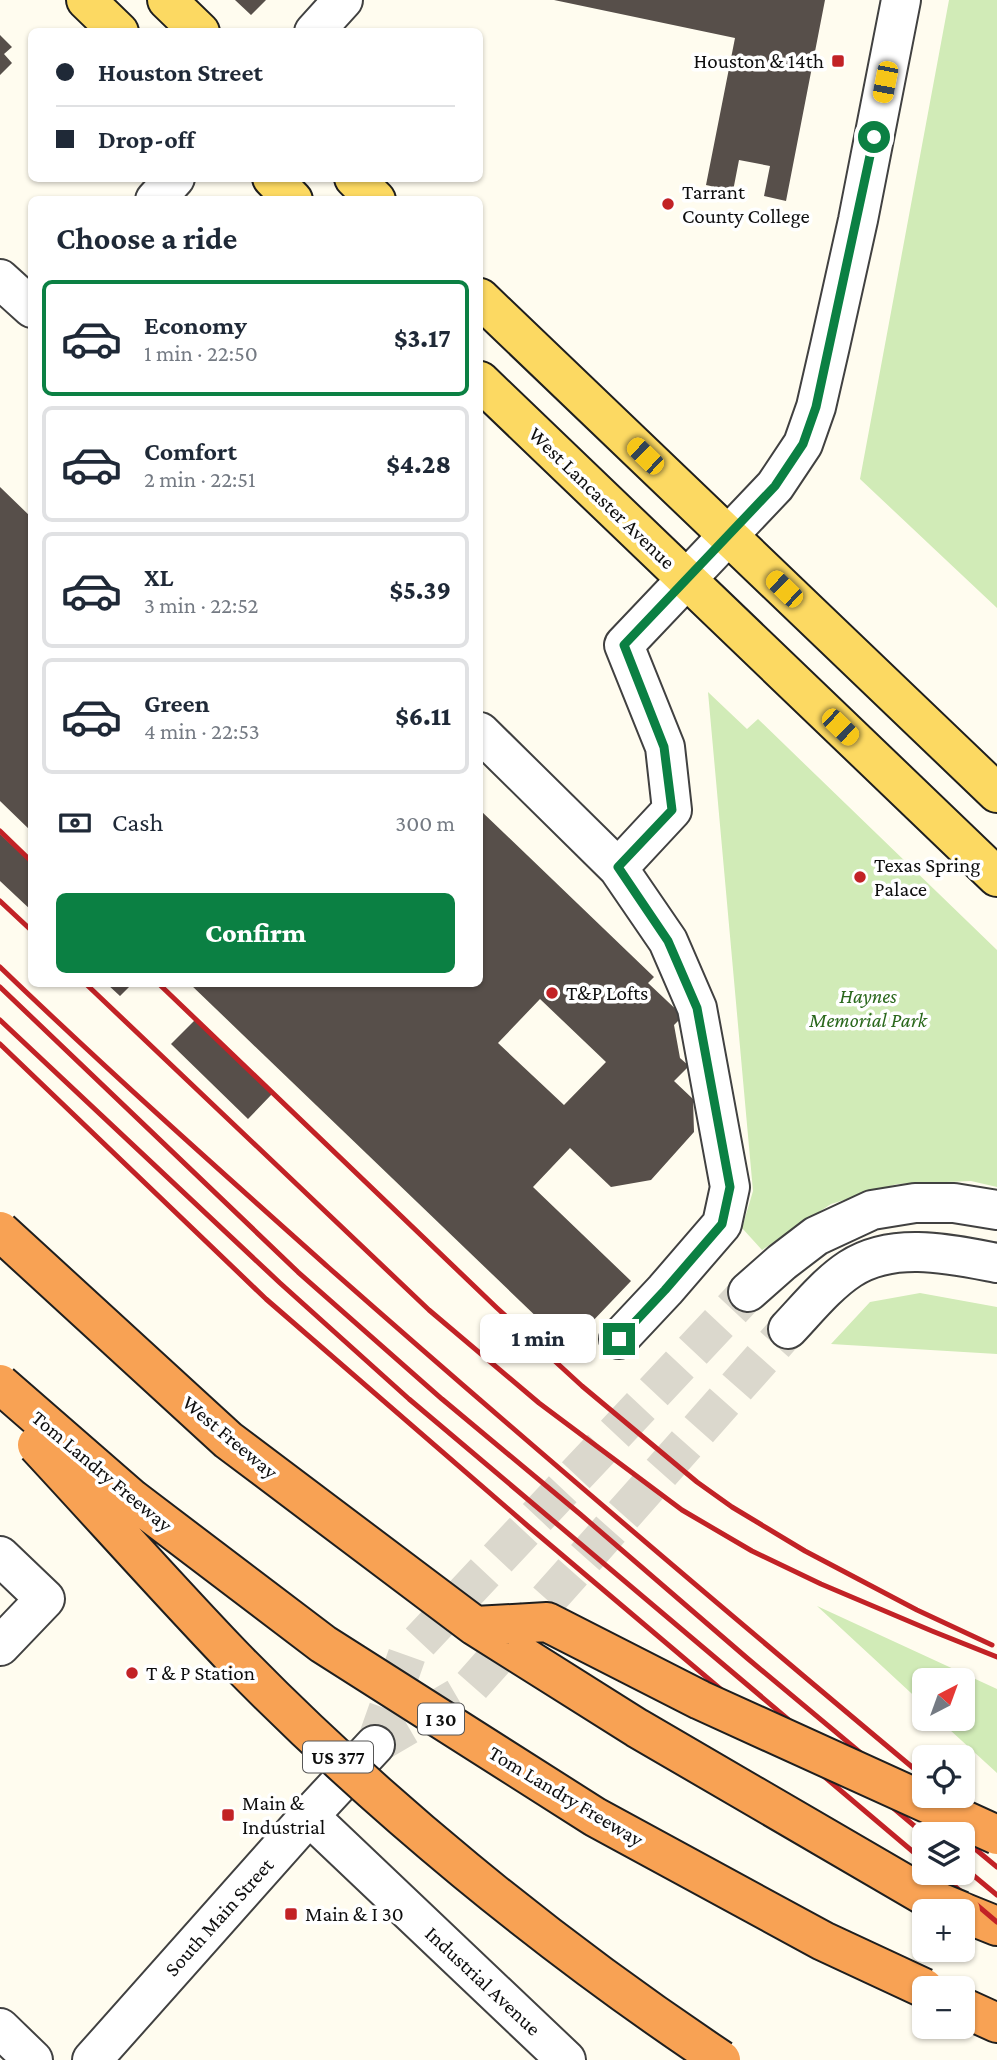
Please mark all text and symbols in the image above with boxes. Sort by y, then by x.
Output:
place label: Houston & 14th [693,49,824,73]
marker: Houston & 14th [830,53,846,69]
text: Houston Street [98,58,263,87]
car [871,59,900,105]
route start [858,121,890,153]
text: Drop-off [98,125,195,154]
place label: Tarrant County College [682,180,810,228]
marker: Tarrant County College [660,196,676,212]
text: Choose a ride [56,220,237,256]
icon: car [60,307,123,370]
text: Economy [144,311,247,340]
text: $3.17 [394,324,451,353]
text: 1 min · 22:50 [144,340,258,366]
street label: West Lancaster Avenue [524,422,680,574]
icon: car [60,433,123,496]
car [623,434,668,478]
text: Comfort [144,437,237,466]
text: $4.28 [386,450,451,479]
text: 2 min · 22:51 [144,466,256,492]
icon: car [60,559,123,622]
text: XL [144,563,173,592]
car [762,567,807,611]
text: $5.39 [390,576,451,605]
text: 3 min · 22:52 [144,592,259,618]
icon: car [60,685,123,748]
text: Green [144,689,210,718]
text: $6.11 [395,702,451,731]
car [818,705,863,749]
text: 4 min · 22:53 [144,718,260,744]
icon: cash [56,804,94,842]
text: Cash [112,808,163,837]
text: 300 m [395,810,455,836]
place label: Texas Spring Palace [874,853,980,901]
marker: Texas Spring Palace [852,869,868,885]
button: Confirm [56,893,455,973]
place label: T&P Lofts [566,981,648,1005]
park label: Haynes Memorial Park [808,984,928,1032]
marker: T&P Lofts [544,985,560,1001]
callout: 1 min [479,1314,594,1364]
route end [603,1323,635,1355]
text: 1 min [511,1325,565,1351]
street label: West Freeway [177,1390,283,1484]
street label: Tom Landry Freeway [27,1405,177,1537]
place label: T & P Station [146,1661,255,1685]
marker: T & P Station [124,1665,140,1681]
north arrow [912,1668,975,1731]
map controls [912,1668,975,2039]
road number: I 30 [418,1704,464,1735]
street label: Tom Landry Freeway [484,1740,648,1852]
road number: US 377 [303,1742,373,1772]
button: locate [912,1745,975,1808]
place label: Main & Industrial [242,1791,325,1839]
marker: Main & Industrial [220,1807,236,1823]
button: layers [912,1822,975,1885]
street label: South Main Street [160,1852,279,1981]
button: + [912,1899,975,1962]
place label: Main & I 30 [305,1902,404,1926]
marker: Main & I 30 [283,1906,299,1922]
street label: Industrial Avenue [420,1921,546,2041]
button: − [912,1976,975,2039]

